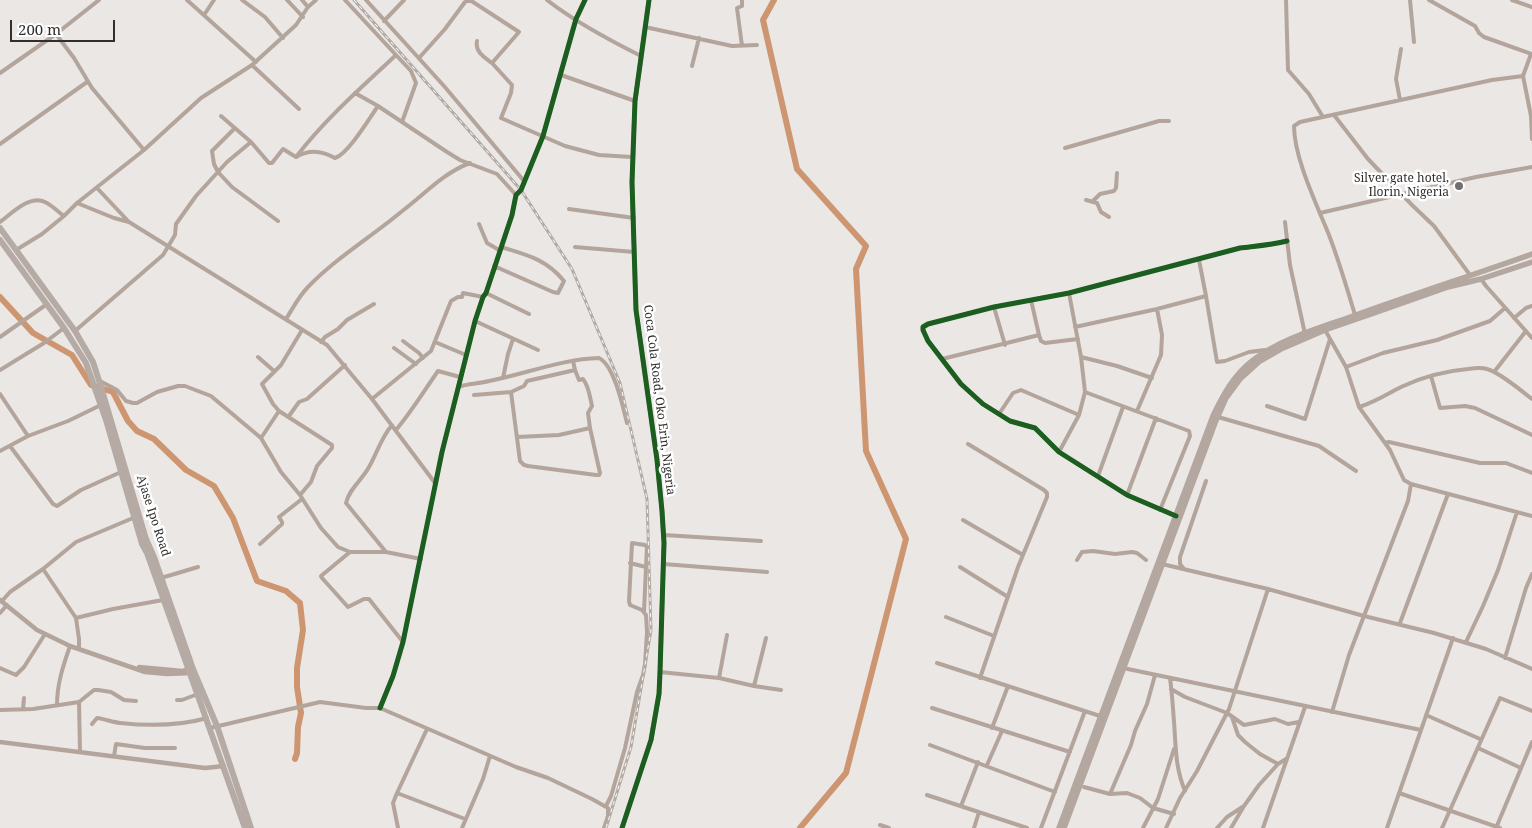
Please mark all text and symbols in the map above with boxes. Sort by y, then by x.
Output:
scale bar [12,10,118,42]
text: 200 m [18,19,61,39]
place label: Silver gate hotel, Ilorin, Nigeria [1354,172,1449,200]
marker: Silver gate hotel, Ilorin, Nigeria [1453,180,1465,192]
street label: Coca Cola Road, Oko Erin, Nigeria [640,304,678,496]
street label: Ajase Ipo Road [133,474,173,558]

